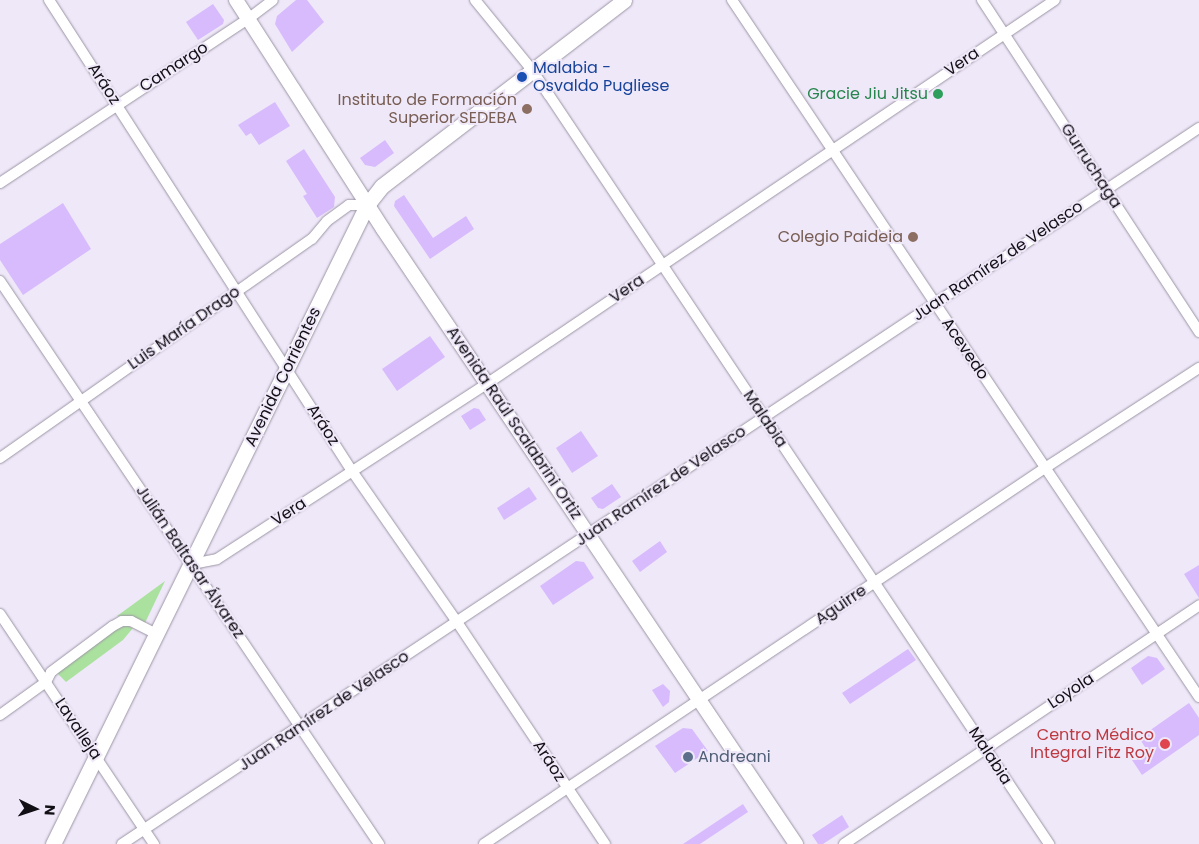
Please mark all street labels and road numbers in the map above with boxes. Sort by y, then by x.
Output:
street label: Camargo [136,38,212,96]
street label: Vera [941,44,983,80]
street label: Aráoz [84,60,124,108]
street label: Gurruchaga [1056,120,1126,212]
street label: Juan Ramírez de Velasco [909,197,1087,325]
street label: Vera [606,271,648,307]
street label: Luis María Drago [124,282,244,374]
street label: Avenida Corrientes [241,304,325,450]
street label: Acevedo [937,314,993,384]
street label: Avenida Raúl Scalabrini Ortiz [442,323,586,523]
street label: Malabia [739,387,791,451]
street label: Aráoz [303,401,343,449]
street label: Juan Ramírez de Velasco [572,422,750,550]
street label: Julián Baltasar Álvarez [132,482,248,642]
street label: Vera [268,494,310,530]
street label: Aguirre [812,581,870,629]
street label: Juan Ramírez de Velasco [235,647,413,775]
street label: Loyola [1044,669,1098,713]
street label: Lavalleja [50,695,106,763]
street label: Malabia [964,724,1016,788]
street label: Aráoz [529,737,569,785]

